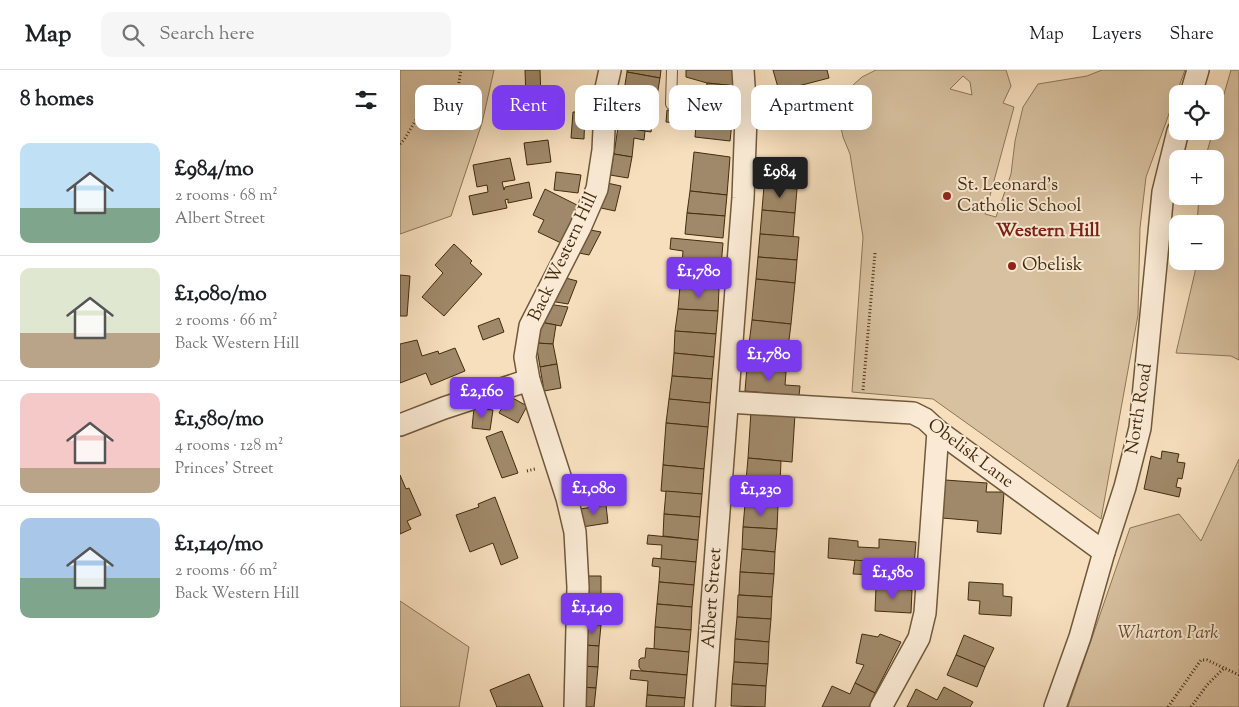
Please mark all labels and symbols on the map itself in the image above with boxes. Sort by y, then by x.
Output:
pin: £984 [750,156,810,199]
place label: St. Leonard's Catholic School [957,173,1081,220]
street label: Back Western Hill [523,188,605,326]
marker: St. Leonard's Catholic School [941,190,953,202]
district label: Western Hill [996,218,1101,245]
place label: Obelisk [1022,253,1083,279]
pin: £1,780 [658,256,740,299]
marker: Obelisk [1006,260,1018,272]
pin: £1,780 [728,340,810,382]
street label: North Road [1120,362,1160,456]
pin: £2,160 [441,376,523,419]
street label: Obelisk Lane [921,413,1019,495]
pin: £1,080 [553,474,635,516]
pin: £1,230 [720,474,802,517]
street label: Albert Street [697,547,729,649]
pin: £1,580 [852,558,934,600]
pin: £1,140 [551,592,633,635]
park label: Wharton Park [1118,621,1218,647]

